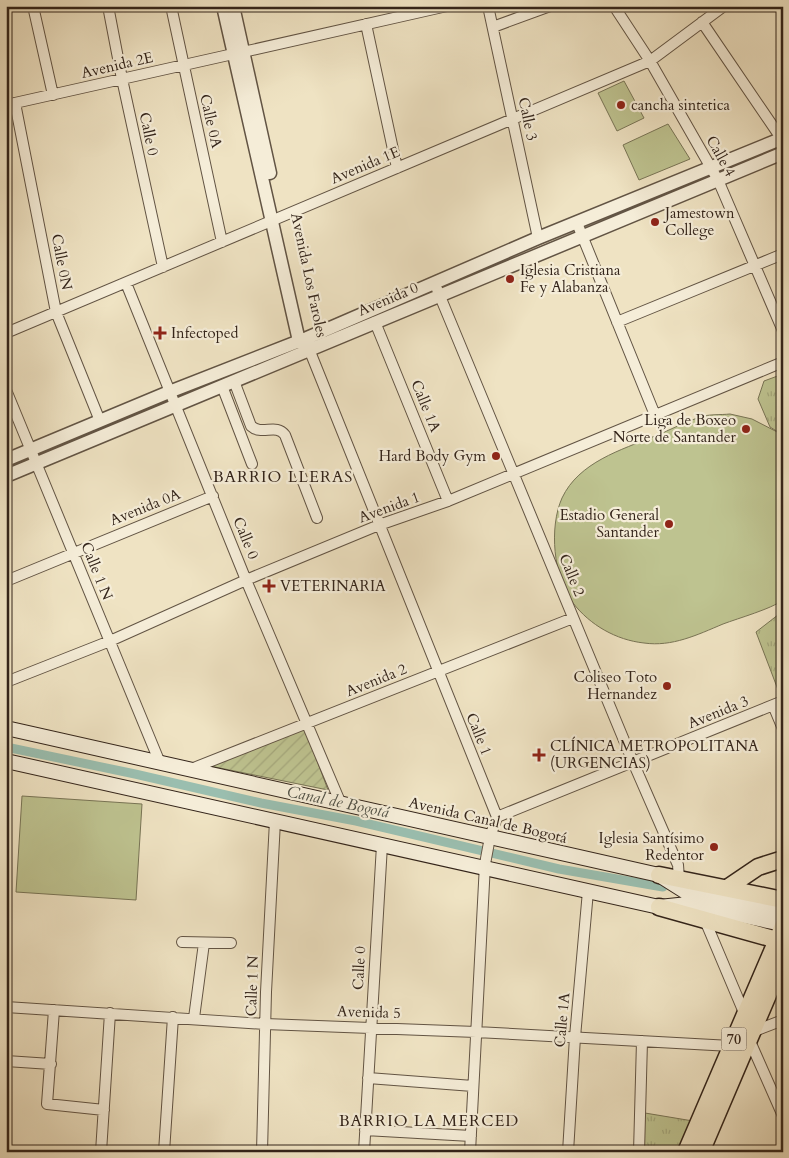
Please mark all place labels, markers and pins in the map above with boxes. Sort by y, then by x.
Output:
place label: cancha sintetica [631,95,731,115]
marker: cancha sintetica [615,99,627,111]
place label: Jamestown College [663,203,735,240]
marker: Jamestown College [649,216,661,228]
place label: Iglesia Cristiana Fe y Alabanza [520,260,621,297]
marker: Iglesia Cristiana Fe y Alabanza [504,273,516,285]
place label: Infectoped [171,323,239,343]
marker: Infectoped [153,326,167,340]
place label: Liga de Boxeo Norte de Santander [613,410,737,447]
marker: Liga de Boxeo Norte de Santander [740,423,752,435]
place label: Hard Body Gym [379,446,486,466]
marker: Hard Body Gym [490,450,502,462]
place label: Estadio General Santander [559,505,660,542]
marker: Estadio General Santander [663,518,675,530]
place label: VETERINARIA [280,576,386,596]
marker: VETERINARIA [262,579,276,593]
place label: Coliseo Toto Hernandez [573,667,657,704]
marker: Coliseo Toto Hernandez [661,680,673,692]
place label: CLÍNICA METROPOLITANA (URGENCIAS) [550,736,759,773]
marker: CLÍNICA METROPOLITANA (URGENCIAS) [532,748,546,762]
place label: Iglesia Santísimo Redentor [599,828,705,865]
marker: Iglesia Santísimo Redentor [708,841,720,853]

